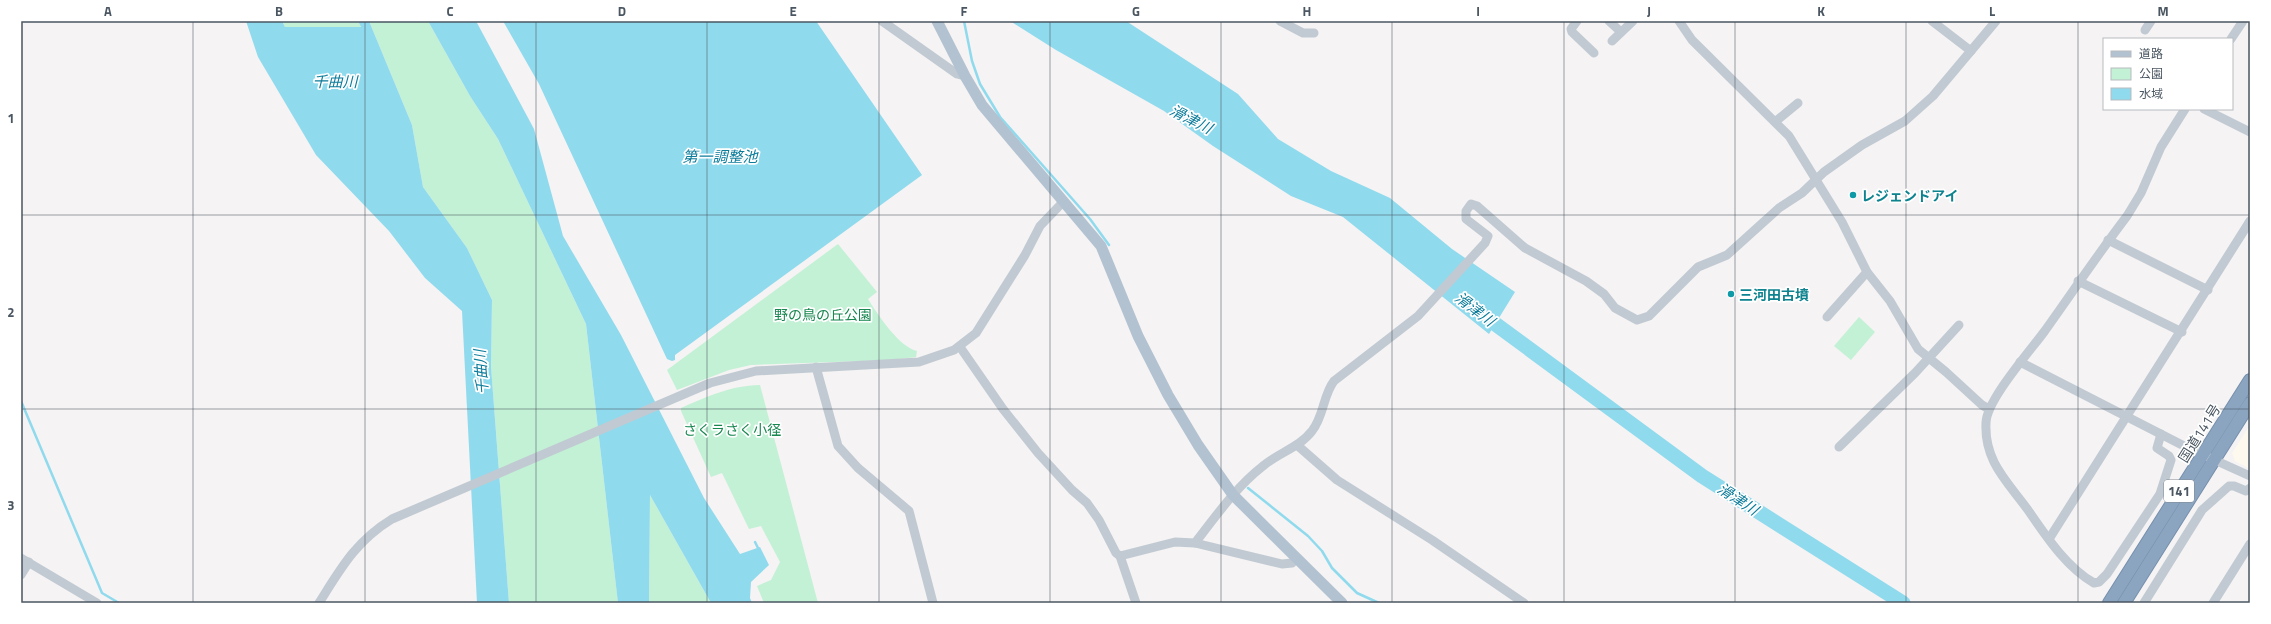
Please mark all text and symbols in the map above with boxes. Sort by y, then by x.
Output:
text: A [104,1,112,21]
text: B [275,1,283,21]
text: C [446,1,454,21]
text: D [618,1,626,21]
text: E [789,1,797,21]
text: F [961,1,968,21]
text: G [1132,1,1140,21]
text: H [1303,1,1311,21]
text: I [1476,1,1480,21]
text: J [1647,1,1651,21]
text: K [1817,1,1825,21]
text: L [1989,1,1995,21]
text: M [2157,1,2169,21]
legend [2103,38,2233,110]
text: 道路 [2139,44,2163,63]
text: 公園 [2139,64,2163,83]
water label: 千曲川 [312,70,359,93]
text: 水域 [2139,84,2163,103]
water label: 滑津川 [1166,99,1218,140]
text: 1 [7,108,15,128]
water label: 第一調整池 [682,145,759,168]
place label: レジェンドアイ [1861,185,1958,206]
marker: レジェンドアイ [1848,190,1858,200]
place label: 三河田古墳 [1739,284,1809,305]
water label: 滑津川 [1450,286,1501,333]
marker: 三河田古墳 [1726,289,1736,299]
text: 2 [7,302,15,322]
park label: 野の鳥の丘公園 [774,304,872,325]
water label: 千曲川 [468,347,494,395]
street label: 国道141号 [2173,400,2225,466]
park label: さくラさく小径 [683,419,781,440]
water label: 滑津川 [1713,477,1765,522]
road number: 141 [2164,480,2194,502]
text: 3 [7,495,15,515]

